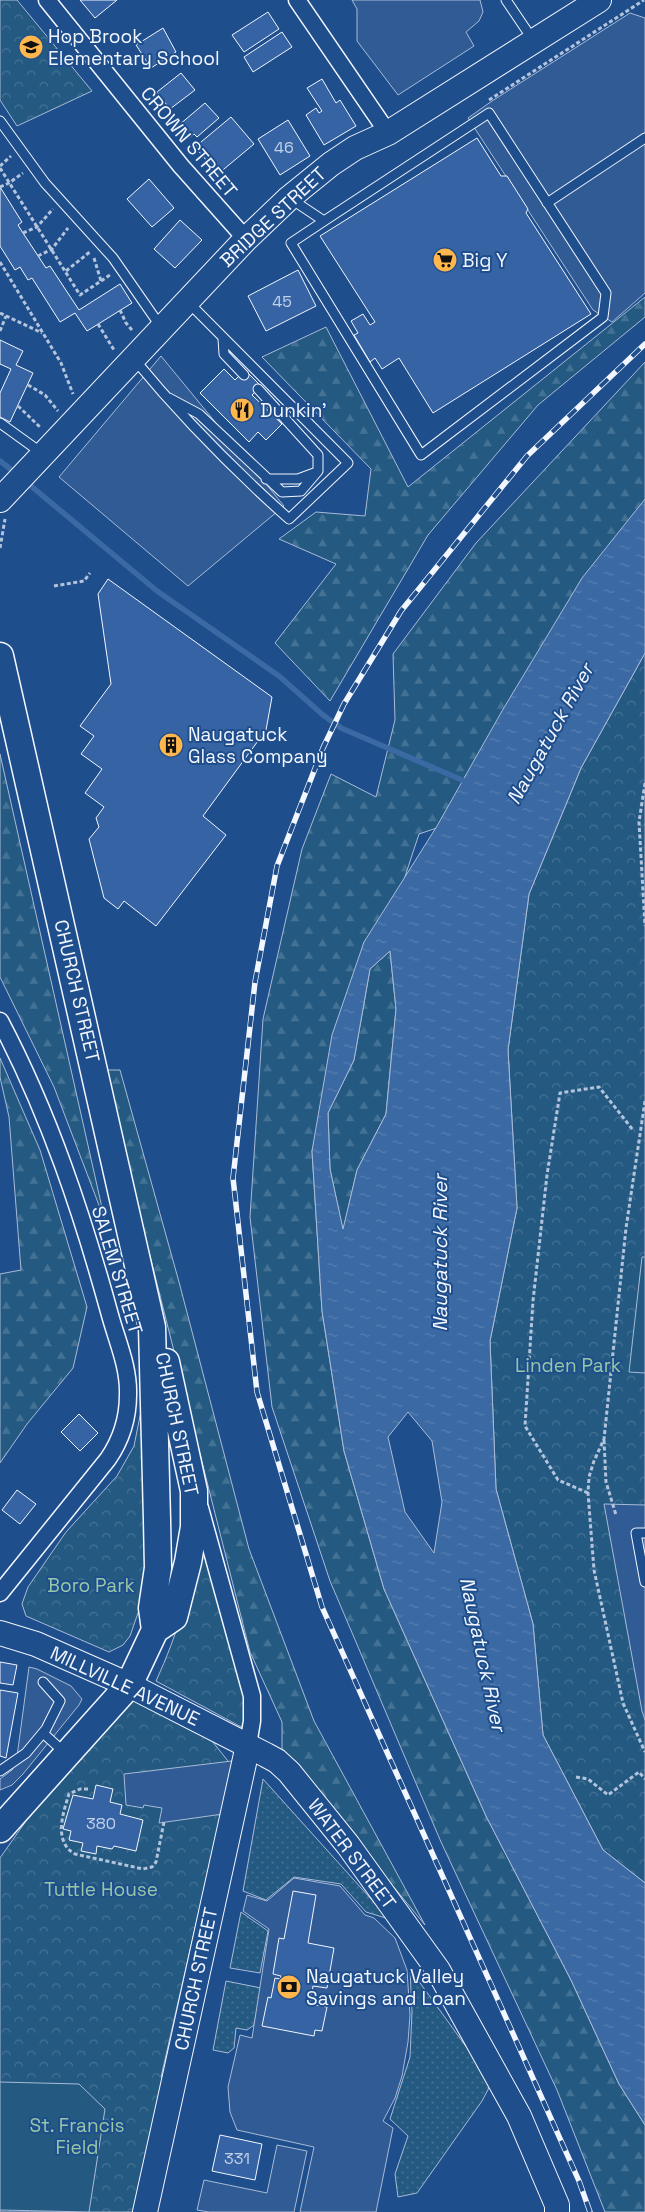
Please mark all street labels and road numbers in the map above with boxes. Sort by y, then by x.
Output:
street label: CROWN STREET [135,81,243,203]
street label: BRIDGE STREET [214,161,332,273]
street label: CHURCH STREET [48,917,106,1065]
street label: SALEM STREET [86,1203,148,1337]
street label: CHURCH STREET [150,1350,204,1498]
street label: MILLVILLE AVENUE [46,1640,204,1732]
street label: WATER STREET [302,1794,402,1914]
street label: CHURCH STREET [169,1905,223,2053]

